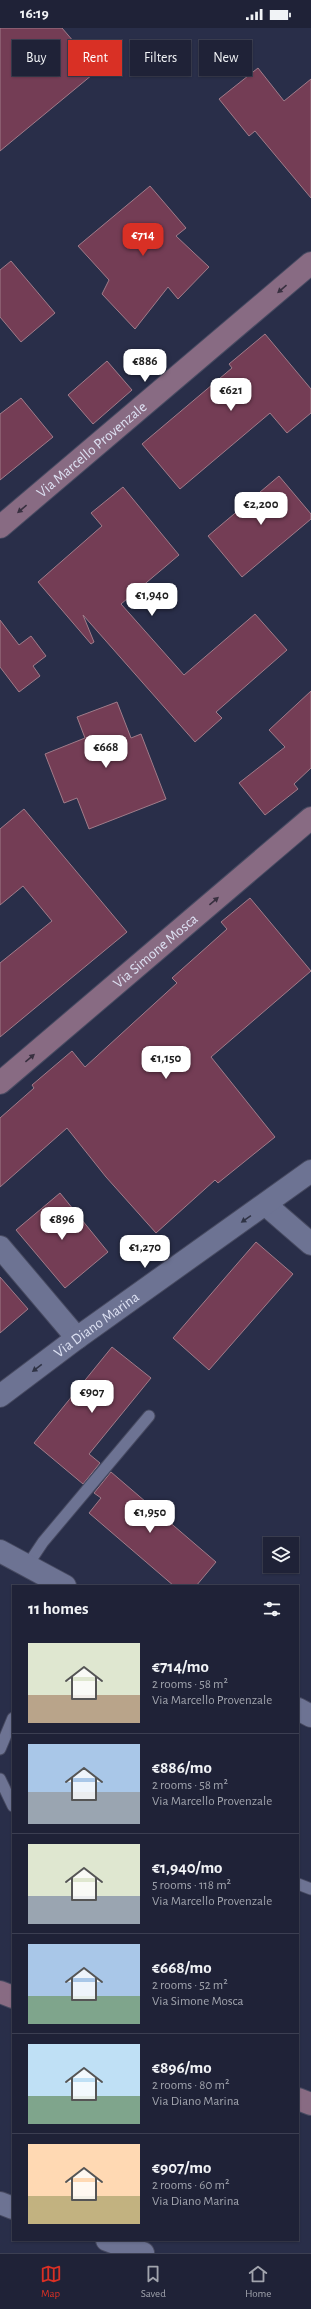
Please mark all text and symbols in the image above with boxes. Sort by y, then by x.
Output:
text: 16:19 [20,6,49,21]
chip: Buy [12,40,60,76]
chip: Rent [68,40,122,76]
chip: Filters [130,40,191,76]
chip: New [199,40,252,76]
pin: €714 [119,223,167,257]
text: €714 [132,229,154,242]
one-way arrow [276,284,287,293]
pin: €886 [121,349,169,383]
text: €886 [132,355,158,368]
pin: €621 [207,378,255,412]
text: €621 [219,384,243,397]
street label: Via Marcello Provenzale [34,399,150,500]
pin: €2,200 [228,492,294,526]
text: €2,200 [244,498,278,511]
one-way arrow [17,504,28,513]
pin: €1,940 [119,583,185,617]
text: €1,940 [135,589,169,602]
pin: €668 [82,735,130,769]
text: €668 [93,741,119,754]
one-way arrow [209,896,219,905]
street label: Via Simone Mosca [111,911,201,991]
pin: €1,150 [133,1046,199,1080]
text: €1,150 [151,1052,181,1065]
one-way arrow [24,1053,35,1062]
pin: €896 [38,1207,86,1241]
text: €896 [49,1213,75,1226]
one-way arrow [241,1215,251,1223]
pin: €1,270 [112,1235,178,1269]
text: €1,270 [129,1241,161,1254]
street label: Via Diano Marina [51,1289,142,1361]
one-way arrow [32,1363,43,1372]
pin: €907 [68,1380,116,1414]
text: €907 [80,1386,104,1399]
pin: €1,950 [117,1500,183,1534]
text: €1,950 [134,1506,166,1519]
map controls [263,1537,299,1573]
button: layers [263,1537,299,1573]
icon: filters [261,1598,283,1620]
text: 11 homes [28,1600,88,1617]
text: €714/mo [152,1658,209,1675]
icon: home [60,1659,108,1707]
text: 2 rooms · 58 m² [152,1678,228,1691]
text: Via Marcello Provenzale [152,1694,272,1707]
text: €886/mo [152,1759,212,1776]
icon: home [60,1760,108,1808]
text: 2 rooms · 58 m² [152,1779,228,1792]
text: Via Marcello Provenzale [152,1795,272,1808]
text: €1,940/mo [152,1859,223,1876]
icon: home [60,1860,108,1908]
text: 5 rooms · 118 m² [152,1879,231,1892]
text: Via Marcello Provenzale [152,1895,272,1908]
text: €668/mo [152,1959,212,1976]
icon: home [60,1960,108,2008]
text: 2 rooms · 52 m² [152,1979,228,1992]
text: Via Simone Mosca [152,1995,243,2008]
text: €896/mo [152,2059,212,2076]
icon: home [60,2060,108,2108]
text: 2 rooms · 80 m² [152,2079,229,2092]
text: Via Diano Marina [152,2095,239,2108]
text: €907/mo [152,2159,211,2176]
icon: home [60,2160,108,2208]
text: 2 rooms · 60 m² [152,2179,229,2192]
text: Via Diano Marina [152,2195,239,2208]
tab: Map [40,2263,62,2300]
tab: Saved [141,2263,166,2300]
tab: Home [245,2263,271,2300]

